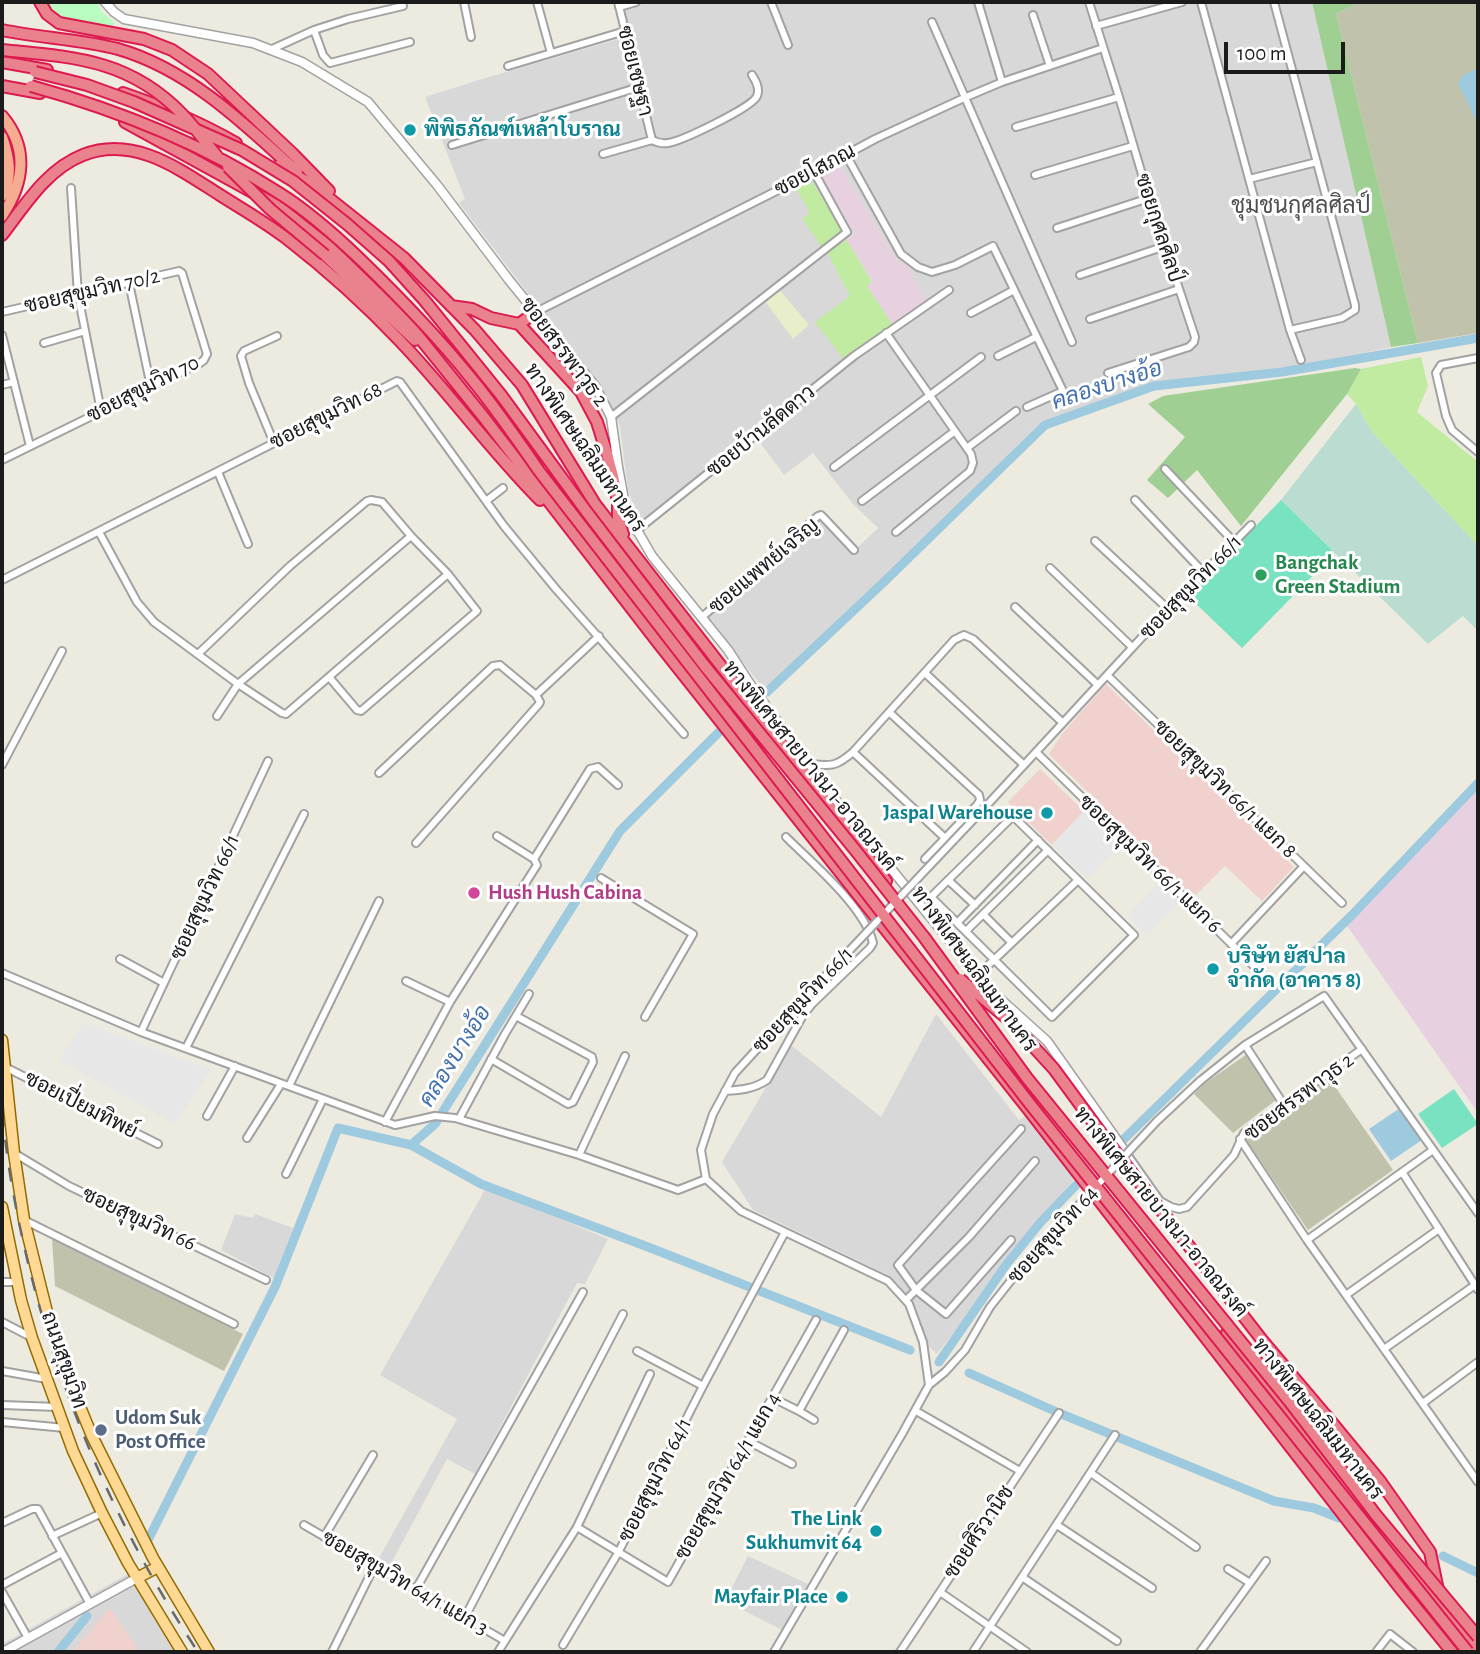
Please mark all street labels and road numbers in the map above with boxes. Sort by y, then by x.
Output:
street label: ซอยเชษฐา [612,23,658,119]
street label: ซอยโสภณ [770,138,860,202]
street label: ซอยกุศลศิลป์ [1130,170,1188,286]
street label: ซอยสุขุมวิท 70/2 [22,263,162,319]
street label: ซอยสรรพาวุธ 2 [515,292,613,412]
street label: ซอยสุขุมวิท 70 [83,350,203,428]
street label: ทางพิเศษเฉลิมมหานคร [519,359,651,537]
street label: ซอยสุขุมวิท 68 [266,377,386,455]
street label: ซอยบ้านลัดดาว [702,380,820,482]
street label: ซอยแพทย์เจริญ [704,513,824,619]
street label: ซอยสุขุมวิท 66/1 [1135,529,1247,645]
street label: ทางพิเศษสายบางนา-อาจณรงค์ [717,656,903,876]
street label: ซอยสุขุมวิท 66/1 แยก 8 [1148,714,1302,864]
street label: ซอยสุขุมวิท 66/1 แยก 6 [1073,789,1227,939]
street label: ซอยสุขุมวิท 66/1 [165,830,245,964]
street label: ทางพิเศษเฉลิมมหานคร [906,881,1042,1057]
street label: ซอยสุขุมวิท 66/1 [747,942,859,1058]
street label: ซอยสรรพาวุธ 2 [1239,1048,1359,1146]
street label: ซอยเปี่ยมทิพย์ [20,1066,142,1144]
street label: ทางพิเศษสายบางนา-อาจณรงค์ [1068,1102,1254,1322]
street label: ซอยสุขุมวิท 64 [1003,1181,1103,1289]
street label: ซอยสุขุมวิท 66 [78,1182,200,1256]
street label: ถนนสุขุมวิท [36,1308,92,1412]
street label: ทางพิเศษเฉลิมมหานคร [1247,1333,1389,1505]
street label: ซอยสุขุมวิท 64/1 แยก 4 [670,1388,786,1564]
street label: ซอยสุขุมวิท 64/1 [613,1414,697,1546]
street label: ซอยศิริวานิช [939,1481,1019,1583]
street label: ซอยสุขุมวิท 64/1 แยก 3 [317,1525,493,1641]

